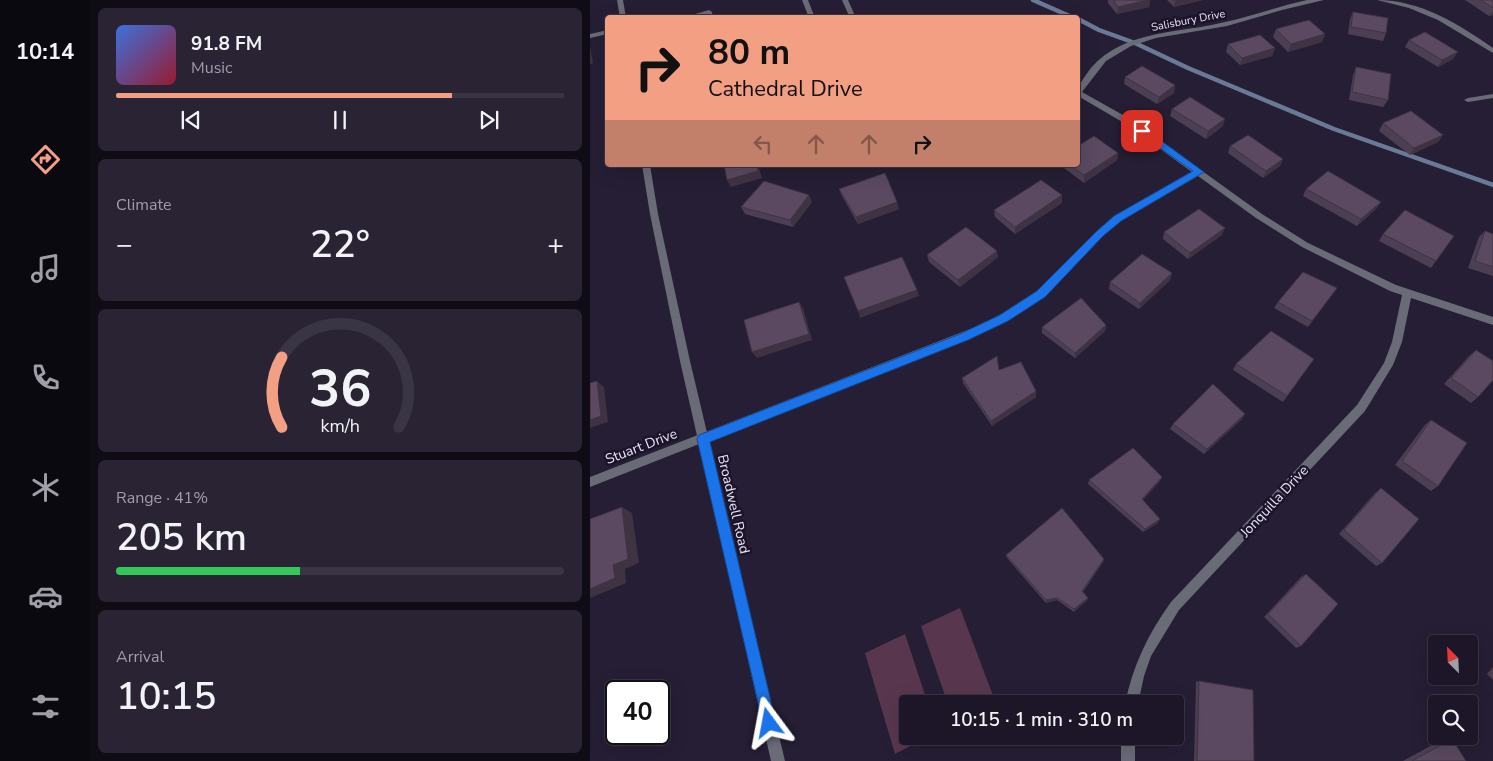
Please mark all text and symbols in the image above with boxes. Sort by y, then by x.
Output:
street label: Salisbury Drive [1150,6,1227,35]
text: 80 m [708,29,790,76]
text: 91.8 FM [191,31,262,57]
icon: right [625,35,690,100]
text: 10:14 [16,37,74,67]
text: Music [191,57,232,79]
text: Cathedral Drive [708,74,863,104]
icon: previous [177,106,205,134]
icon: pause [326,106,354,134]
icon: next [475,106,503,134]
pin [1121,110,1163,152]
icon: arrive [1128,117,1156,145]
icon: left [749,130,777,158]
icon: ahead [802,130,830,158]
icon: ahead [855,130,883,158]
icon: right [908,130,936,158]
icon: directions [28,142,63,177]
text: Climate [116,194,171,216]
text: 22° [310,219,370,270]
text: − [116,226,133,264]
text: + [547,226,564,264]
icon: music [28,251,63,286]
text: 36 [309,353,371,424]
icon: phone [28,360,63,395]
text: km/h [320,414,360,438]
street label: Stuart Drive [602,424,680,469]
street label: Broadwell Road [713,453,754,556]
street label: Jonquilla Drive [1235,461,1313,542]
icon: climate [28,470,63,505]
text: Range · 41% [116,487,208,509]
text: 205 km [116,512,247,563]
icon: car [28,579,63,614]
north arrow [1428,635,1478,685]
map controls [1428,635,1478,745]
text: Arrival [116,646,164,668]
text: 10:15 [116,671,216,722]
speed limit sign: 40 [605,680,670,745]
icon: filters [28,689,63,724]
button: search [1428,695,1478,745]
position arrow [742,696,794,748]
text: 10:15 · 1 min · 310 m [950,707,1133,733]

